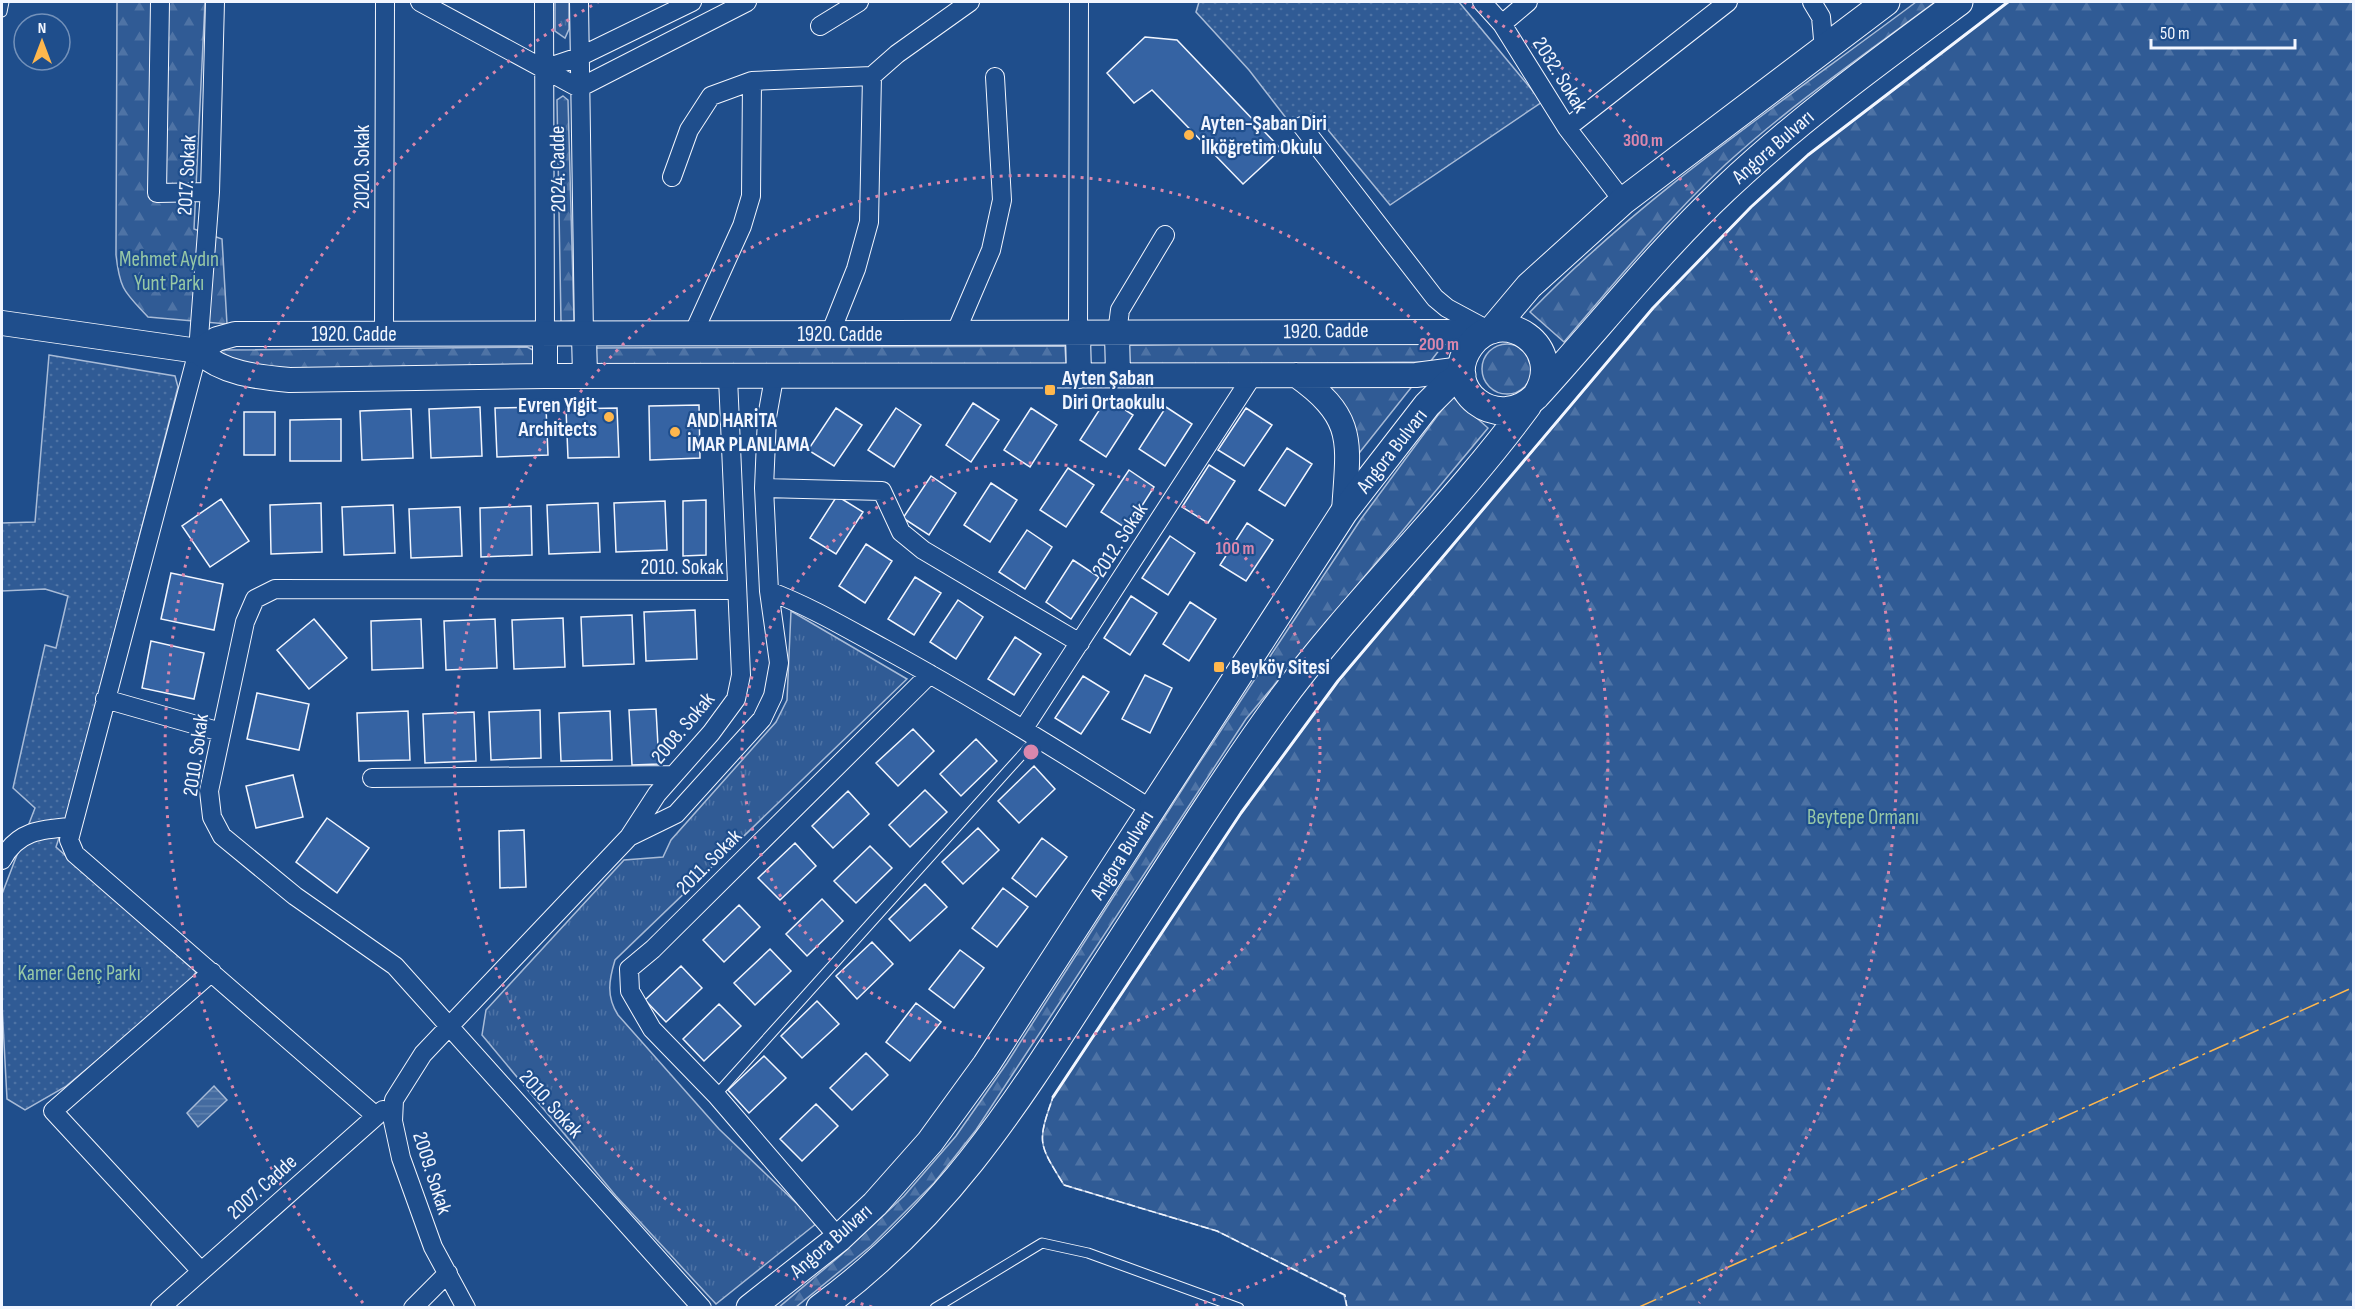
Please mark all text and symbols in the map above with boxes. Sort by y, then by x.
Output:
north arrow [12,12,72,72]
scale bar [2151,12,2295,50]
text: N [38,19,46,38]
text: 50 m [2160,23,2190,44]
street label: 2032. Sokak [1527,32,1593,118]
street label: Angora Bulvarı [1726,105,1819,190]
place label: Ayten-Şaban Diri İlköğretim Okulu [1200,111,1327,160]
street label: 2020. Sokak [350,125,375,209]
street label: 2024. Cadde [545,126,571,212]
marker: Ayten-Şaban Diri İlköğretim Okulu [1182,128,1196,142]
text: 300 m [1623,130,1663,151]
street label: 2017. Sokak [172,134,202,216]
park label: Mehmet Aydın Yunt Parkı [119,247,219,296]
street label: 1920. Cadde [1283,318,1369,344]
street label: 1920. Cadde [311,322,397,347]
street label: 1920. Cadde [797,322,883,347]
text: 200 m [1419,334,1459,355]
place label: Ayten Şaban Diri Ortaokulu [1061,366,1165,415]
marker: Ayten Şaban Diri Ortaokulu [1043,383,1057,397]
place label: Evren Yigit Architects [517,393,597,442]
street label: Angora Bulvarı [1351,404,1433,499]
place label: AND HARİTA İMAR PLANLAMA [686,408,811,457]
marker: Evren Yigit Architects [602,410,616,424]
marker: AND HARİTA İMAR PLANLAMA [668,425,682,439]
street label: 2012. Sokak [1087,498,1153,582]
text: 100 m [1216,538,1255,559]
street label: 2010. Sokak [640,555,724,580]
place label: Beyköy Sitesi [1231,655,1330,680]
marker: Beyköy Sitesi [1212,660,1226,674]
street label: 2008. Sokak [646,687,720,769]
street label: 2010. Sokak [178,712,214,798]
centre of rings [1021,742,1041,762]
park label: Beytepe Ormanı [1807,805,1919,830]
street label: Angora Bulvarı [1084,806,1159,905]
street label: 2011. Sokak [671,824,747,900]
park label: Kamer Genç Parkı [17,961,141,986]
street label: 2010. Sokak [514,1065,588,1143]
street label: 2009. Sokak [407,1129,457,1217]
street label: 2007. Cadde [222,1149,302,1225]
street label: Angora Bulvarı [784,1199,877,1284]

